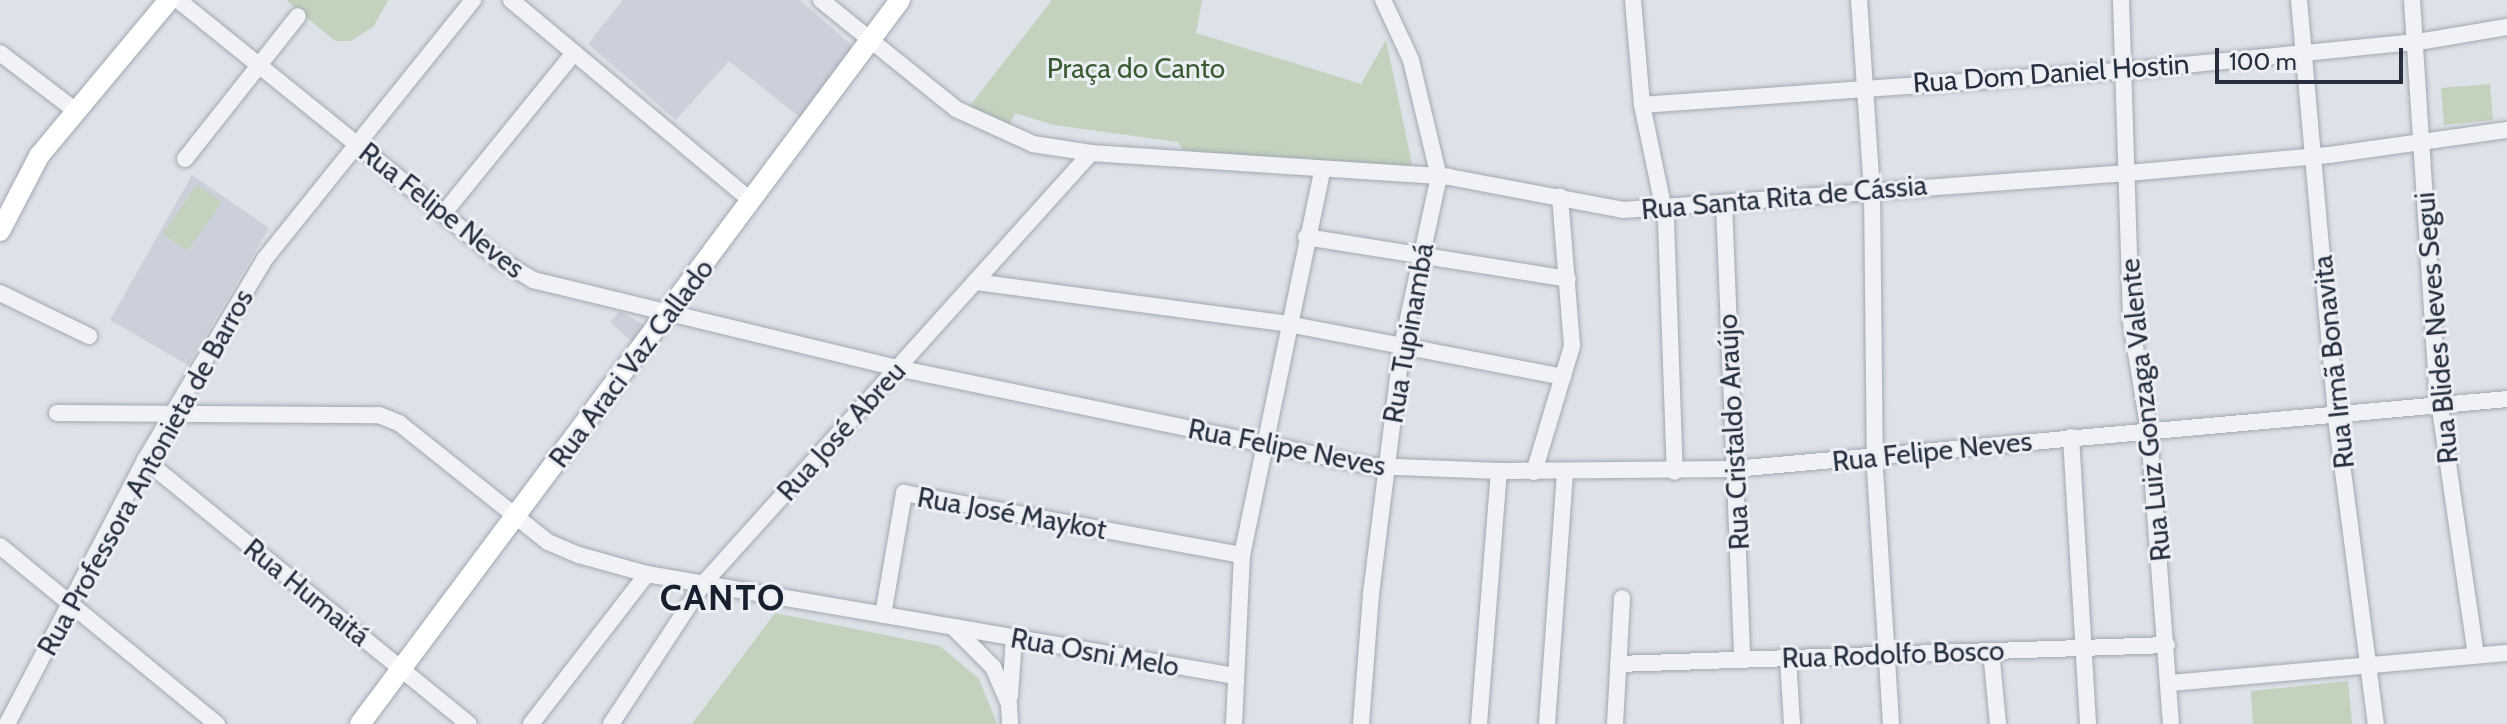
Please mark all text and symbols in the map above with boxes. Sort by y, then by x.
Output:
scale bar [2219,32,2407,82]
street label: Rua Dom Daniel Hostin [1912,47,2190,99]
text: 100 m [2229,47,2297,76]
park label: Praça do Canto [1047,51,1225,85]
street label: Rua Felipe Neves [353,135,531,285]
street label: Rua Santa Rita de Cássia [1640,168,1928,226]
street label: Rua Blides Neves Segui [2407,191,2465,465]
street label: Rua Tupinambá [1376,240,1440,426]
street label: Rua Araci Vaz Callado [542,252,720,474]
street label: Rua Irmã Bonavita [2305,254,2361,470]
street label: Rua Luiz Gonzaga Valente [2112,257,2178,563]
street label: Rua Professora Antonieta de Barros [30,283,260,661]
street label: Rua Cristaldo Araújo [1710,313,1756,551]
street label: Rua José Abreu [770,355,912,507]
street label: Rua Felipe Neves [1185,411,1389,483]
street label: Rua Felipe Neves [1831,424,2033,478]
street label: Rua José Maykot [915,480,1109,546]
street label: Rua Humaitá [237,531,377,653]
district label: CANTO [660,576,786,620]
street label: Rua Osni Melo [1008,621,1182,683]
street label: Rua Rodolfo Bosco [1781,633,2005,675]

